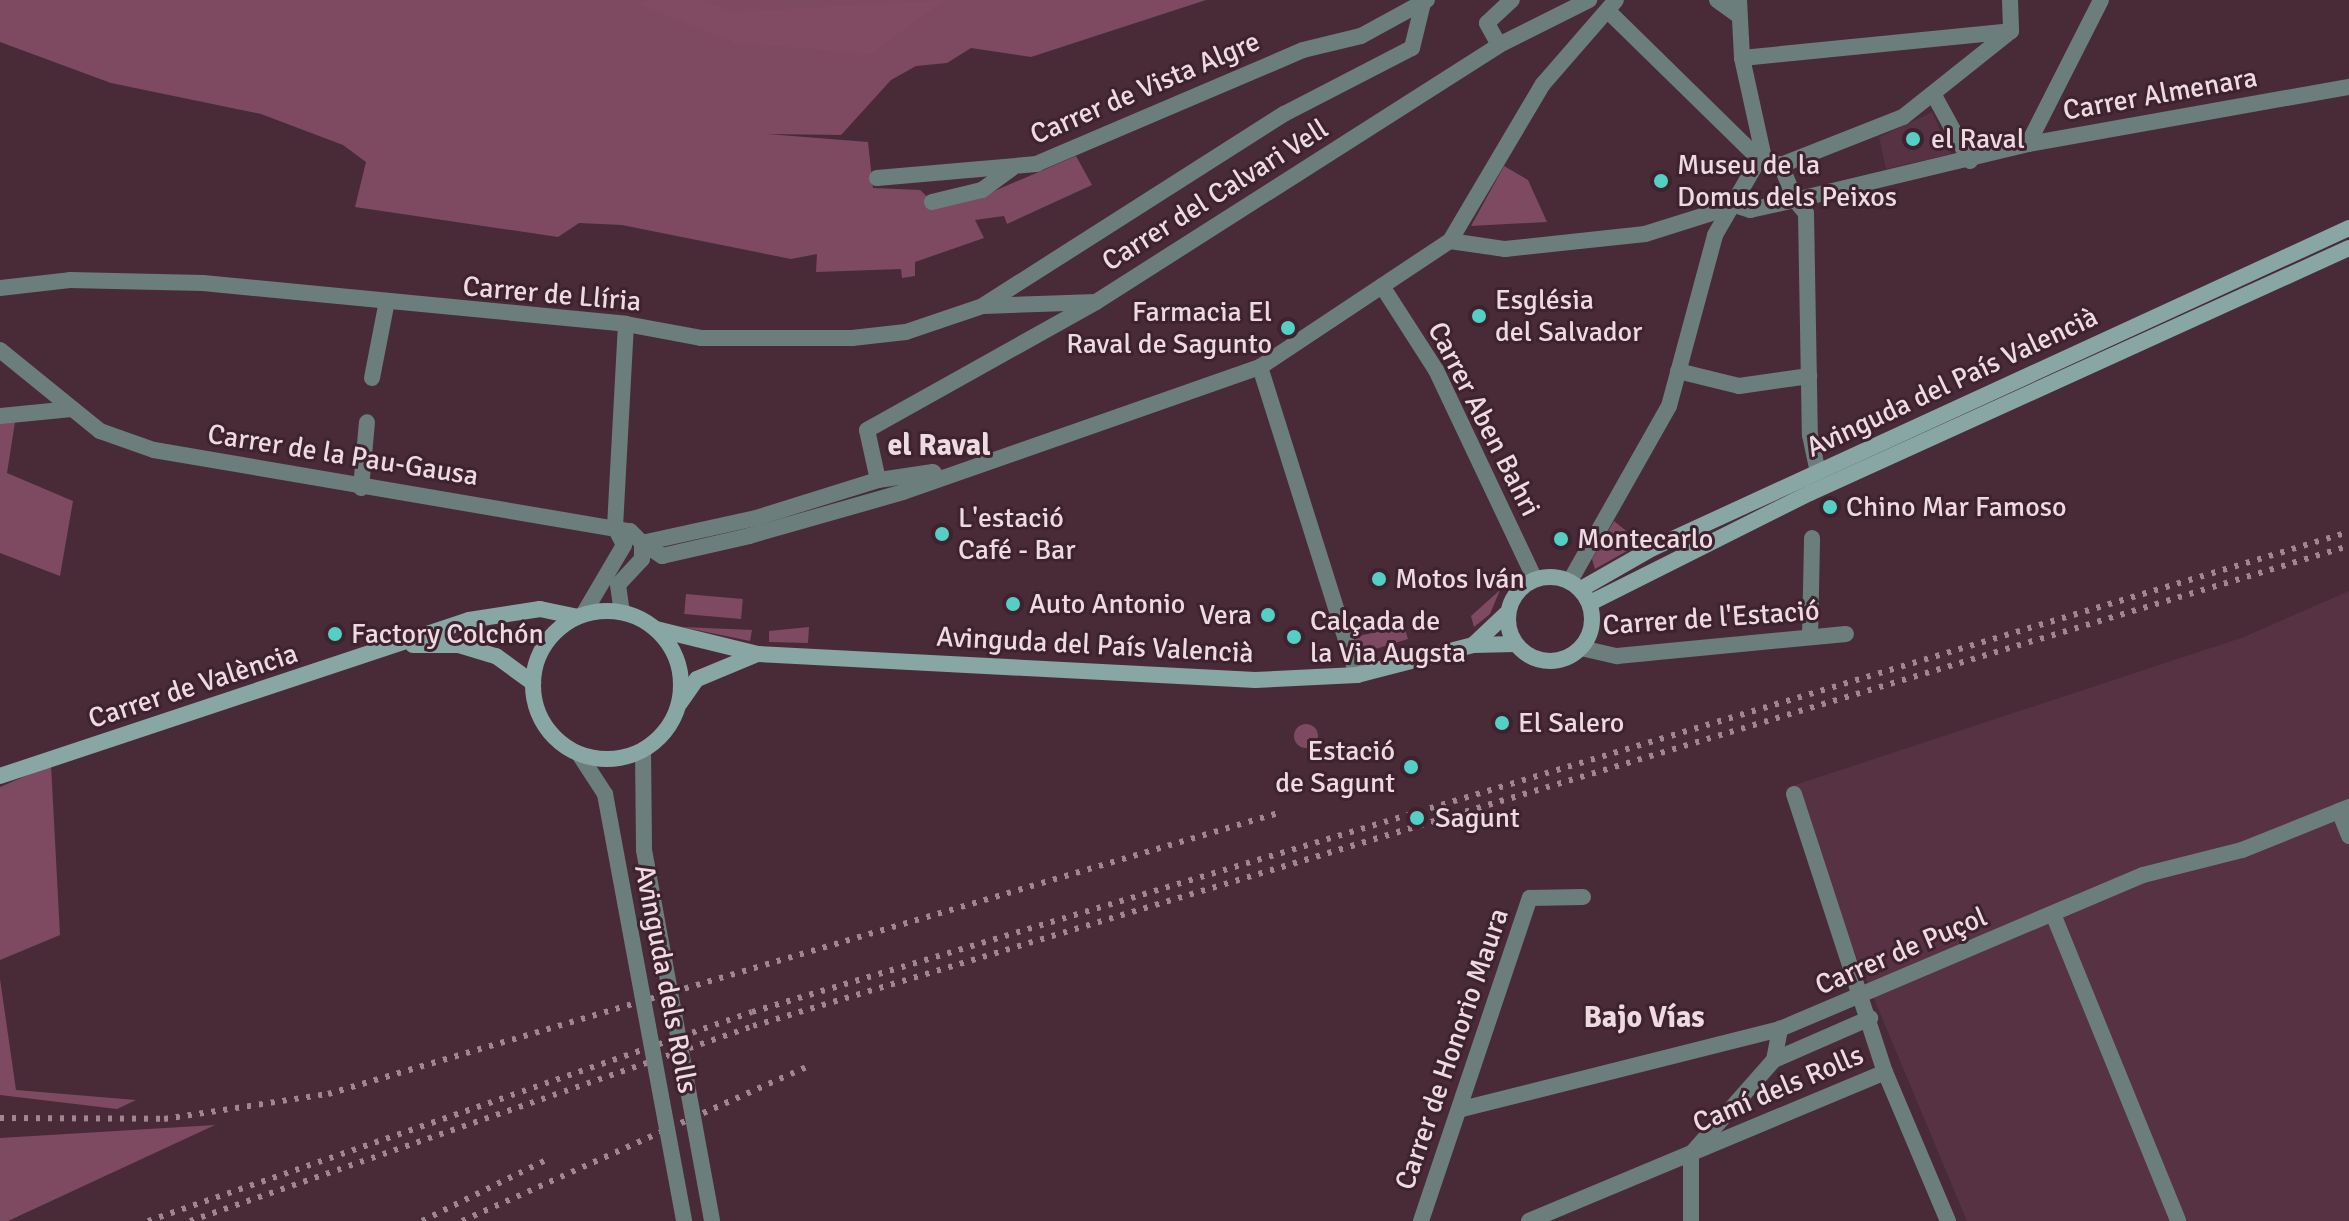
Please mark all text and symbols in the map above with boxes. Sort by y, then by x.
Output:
street label: Carrer de Vista Algre [1025,24,1265,152]
street label: Carrer Almenara [2060,60,2260,128]
street label: Carrer del Calvari Vell [1096,112,1334,278]
place label: el Raval [1931,122,2025,156]
marker: el Raval [1902,128,1924,150]
place label: Museu de la Domus dels Peixos [1677,148,1897,214]
marker: Museu de la Domus dels Peixos [1652,172,1670,190]
street label: Carrer de Llíria [461,269,643,319]
place label: Església del Salvador [1495,283,1642,349]
place label: Farmacia El Raval de Sagunto [1066,295,1272,361]
street label: Avinguda del País Valencià [1801,300,2103,464]
marker: Església del Salvador [1470,307,1488,325]
street label: Carrer Aben Bahri [1421,316,1547,522]
marker: Farmacia El Raval de Sagunto [1279,319,1297,337]
street label: Carrer de la Pau-Gausa [205,417,481,493]
district label: el Raval [887,428,991,464]
place label: Chino Mar Famoso [1846,490,2067,524]
marker: Chino Mar Famoso [1821,498,1839,516]
place label: L'estació Café - Bar [958,501,1076,567]
place label: Montecarlo [1577,522,1713,556]
marker: L'estació Café - Bar [933,525,951,543]
marker: Montecarlo [1552,530,1570,548]
place label: Motos Iván [1395,562,1525,596]
marker: Motos Iván [1370,570,1388,588]
place label: Auto Antonio [1029,587,1185,621]
street label: Carrer de l'Estació [1601,594,1821,642]
marker: Auto Antonio [1004,595,1022,613]
place label: Vera [1199,598,1252,632]
place label: Calçada de la Via Augsta [1310,604,1466,670]
marker: Vera [1259,606,1277,624]
place label: Factory Colchón [351,617,544,651]
street label: Avinguda del País Valencià [936,620,1254,670]
marker: Factory Colchón [326,625,344,643]
marker: Calçada de la Via Augsta [1285,628,1303,646]
street label: Carrer de València [84,636,302,736]
place label: El Salero [1518,706,1624,740]
marker: El Salero [1493,714,1511,732]
place label: Estació de Sagunt [1275,734,1395,800]
marker: Estació de Sagunt [1402,758,1420,776]
place label: Sagunt [1435,801,1520,835]
marker: Sagunt [1406,807,1428,829]
street label: Avinguda dels Rolls [627,862,705,1096]
street label: Carrer de Puçol [1810,900,1992,1002]
street label: Carrer de Honorio Maura [1388,904,1516,1194]
district label: Bajo Vías [1583,1000,1705,1036]
street label: Camí dels Rolls [1688,1038,1868,1140]

